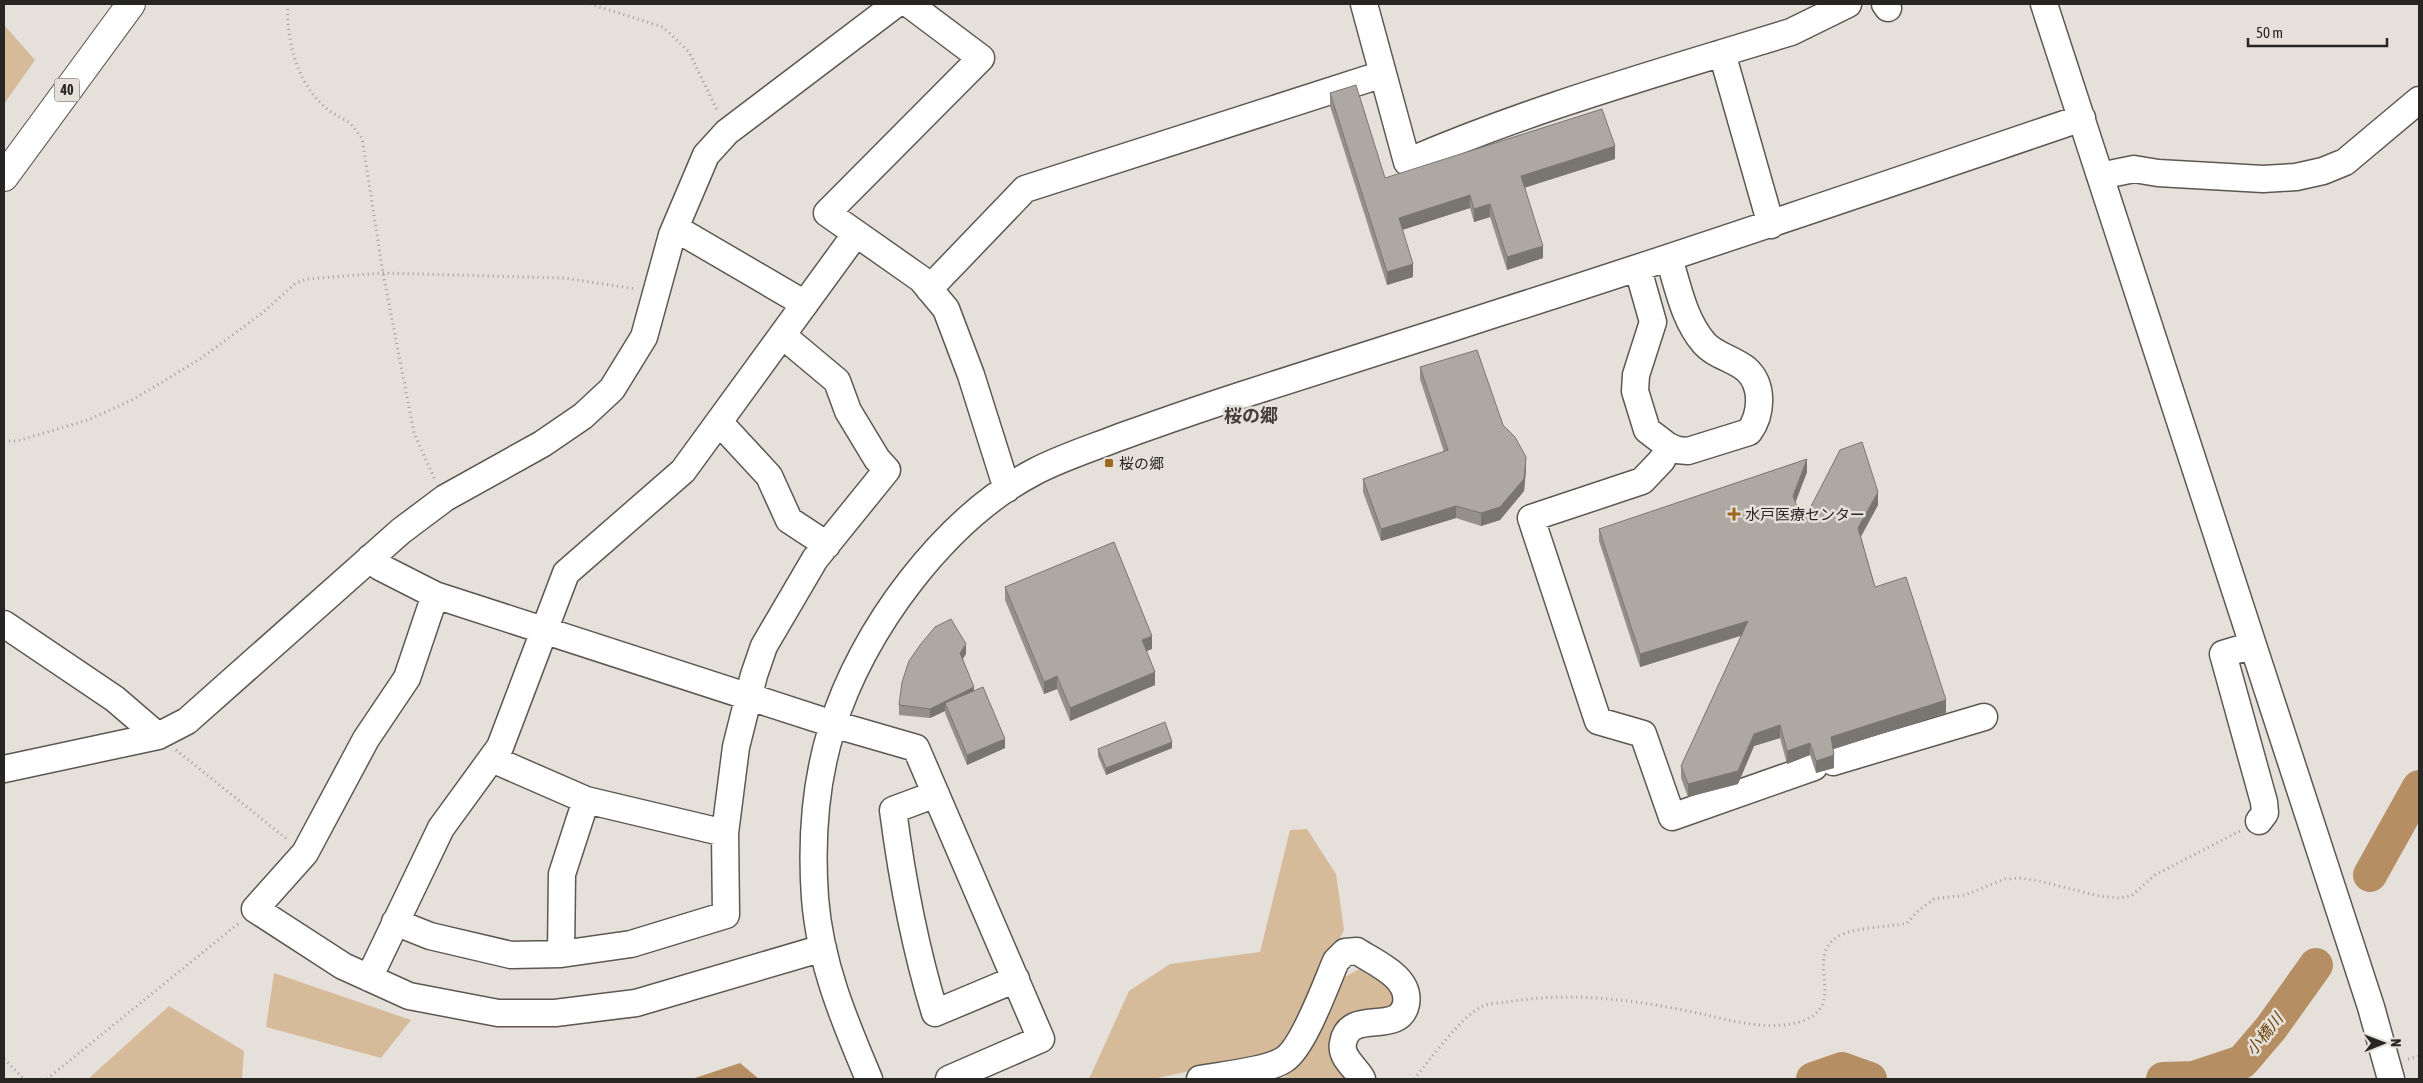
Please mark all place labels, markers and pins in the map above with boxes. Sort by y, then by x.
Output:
place label: 桜の郷 [1119,455,1164,472]
marker: 桜の郷 [1103,457,1115,469]
place label: 水戸医療センター [1745,506,1865,523]
marker: 水戸医療センター [1727,507,1741,521]

